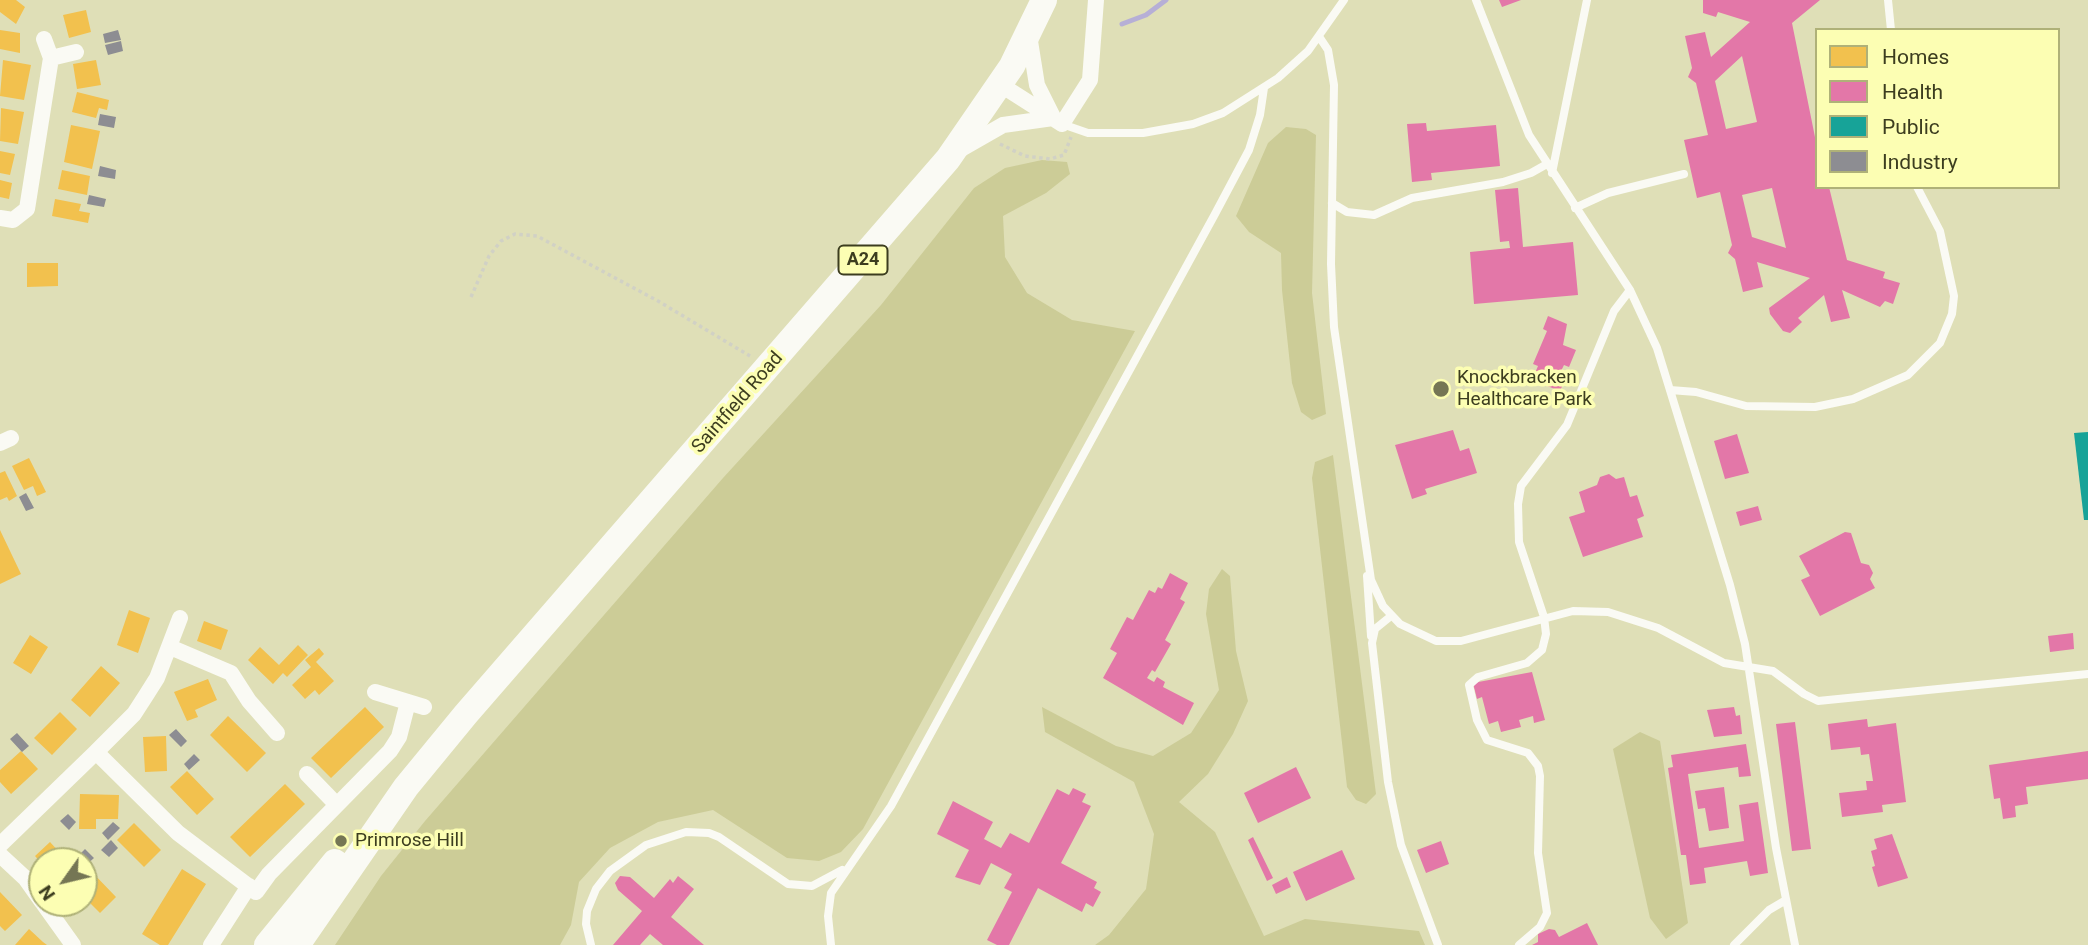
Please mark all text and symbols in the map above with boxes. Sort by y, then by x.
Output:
legend [1815,28,2060,189]
text: Homes [1882,45,1949,69]
text: Health [1882,80,1943,104]
text: Public [1882,115,1940,139]
text: Industry [1882,150,1958,174]
road number: A24 [838,246,888,274]
street label: Saintfield Road [688,348,788,458]
place label: Knockbracken Healthcare Park [1457,367,1592,411]
marker: Knockbracken Healthcare Park [1431,379,1451,399]
place label: Primrose Hill [355,830,464,852]
marker: Primrose Hill [333,833,349,849]
north arrow [28,847,98,917]
text: N [34,881,60,905]

